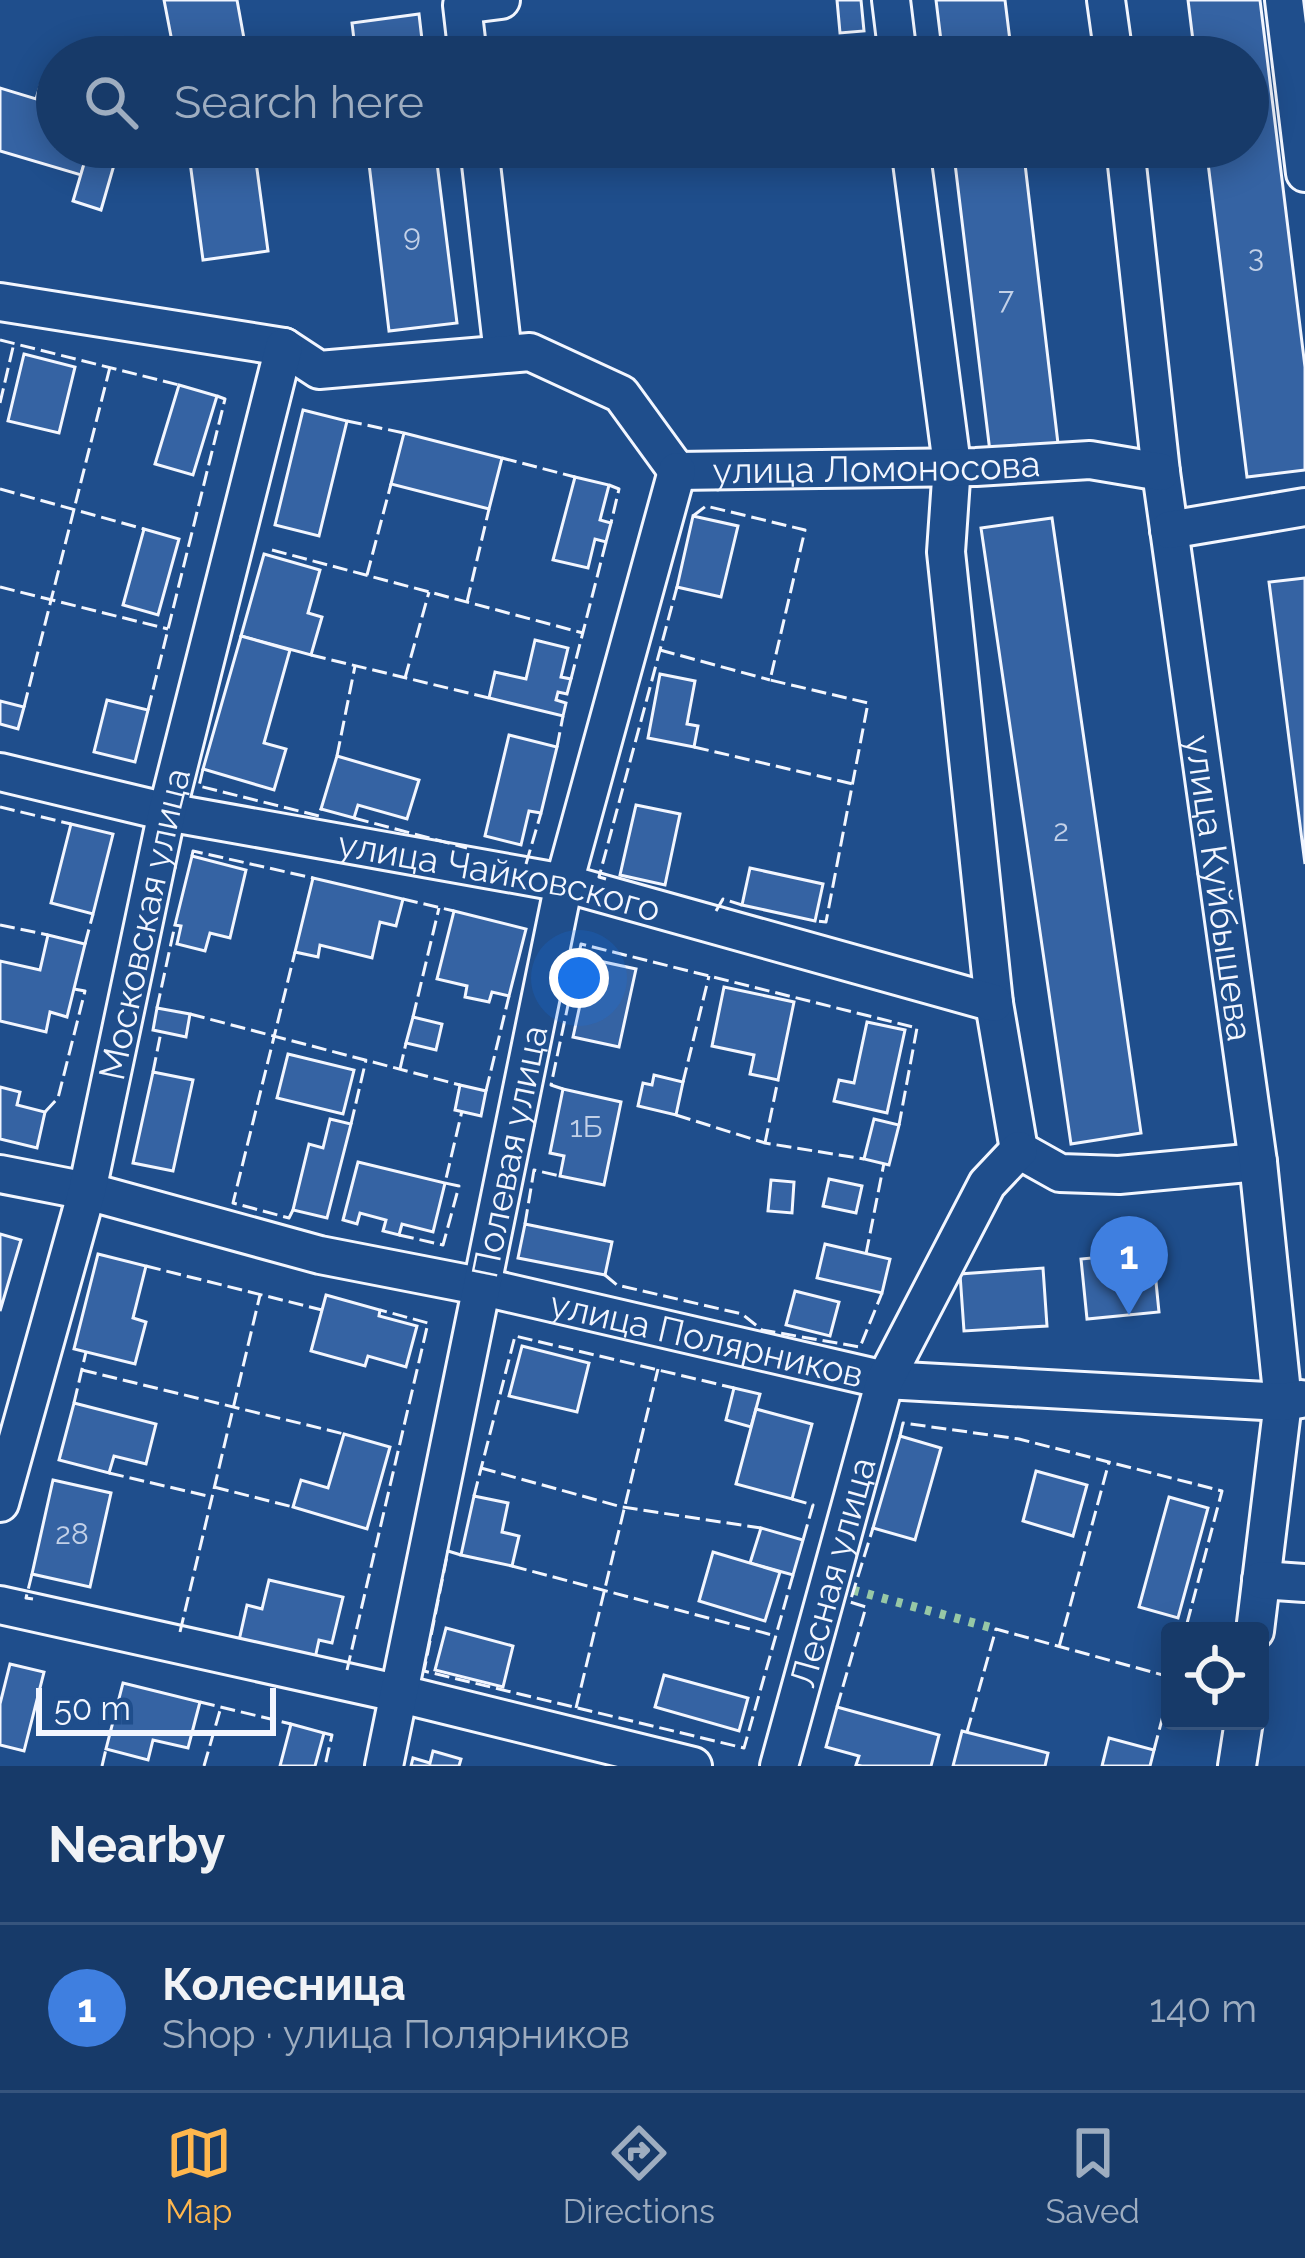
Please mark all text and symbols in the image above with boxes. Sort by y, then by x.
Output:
search box [36,36,1269,168]
icon: search [78,69,144,135]
text: Search here [174,76,424,129]
house number: 9 [403,217,421,252]
house number: 3 [1248,239,1264,274]
house number: 7 [998,281,1014,316]
street label: улица Ломоносова [712,442,1041,492]
street label: улица Куйбышева [1177,732,1262,1044]
street label: Московская улица [90,764,198,1084]
house number: 2 [1053,813,1069,848]
street label: улица Чайковского [335,822,665,930]
your location [549,948,609,1008]
street label: Полевая улица [463,1022,555,1281]
house number: 1Б [570,1109,602,1144]
pin: 1 [1090,1216,1168,1315]
street label: улица Полярников [546,1282,868,1395]
street label: Лесная улица [781,1453,884,1692]
house number: 28 [55,1516,89,1551]
map controls [1161,1622,1269,1730]
button: locate [1161,1622,1269,1730]
scale bar [36,1682,276,1735]
text: 50 m [54,1689,131,1728]
text: Nearby [48,1814,225,1874]
text: Колесница [162,1958,406,2011]
text: 1 [77,1985,97,2031]
text: 140 m [1149,1985,1257,2031]
text: Shop · улица Полярников [162,2011,630,2057]
tab: Map [165,2120,232,2231]
tab: Directions [563,2120,715,2231]
tab: Saved [1045,2120,1140,2231]

